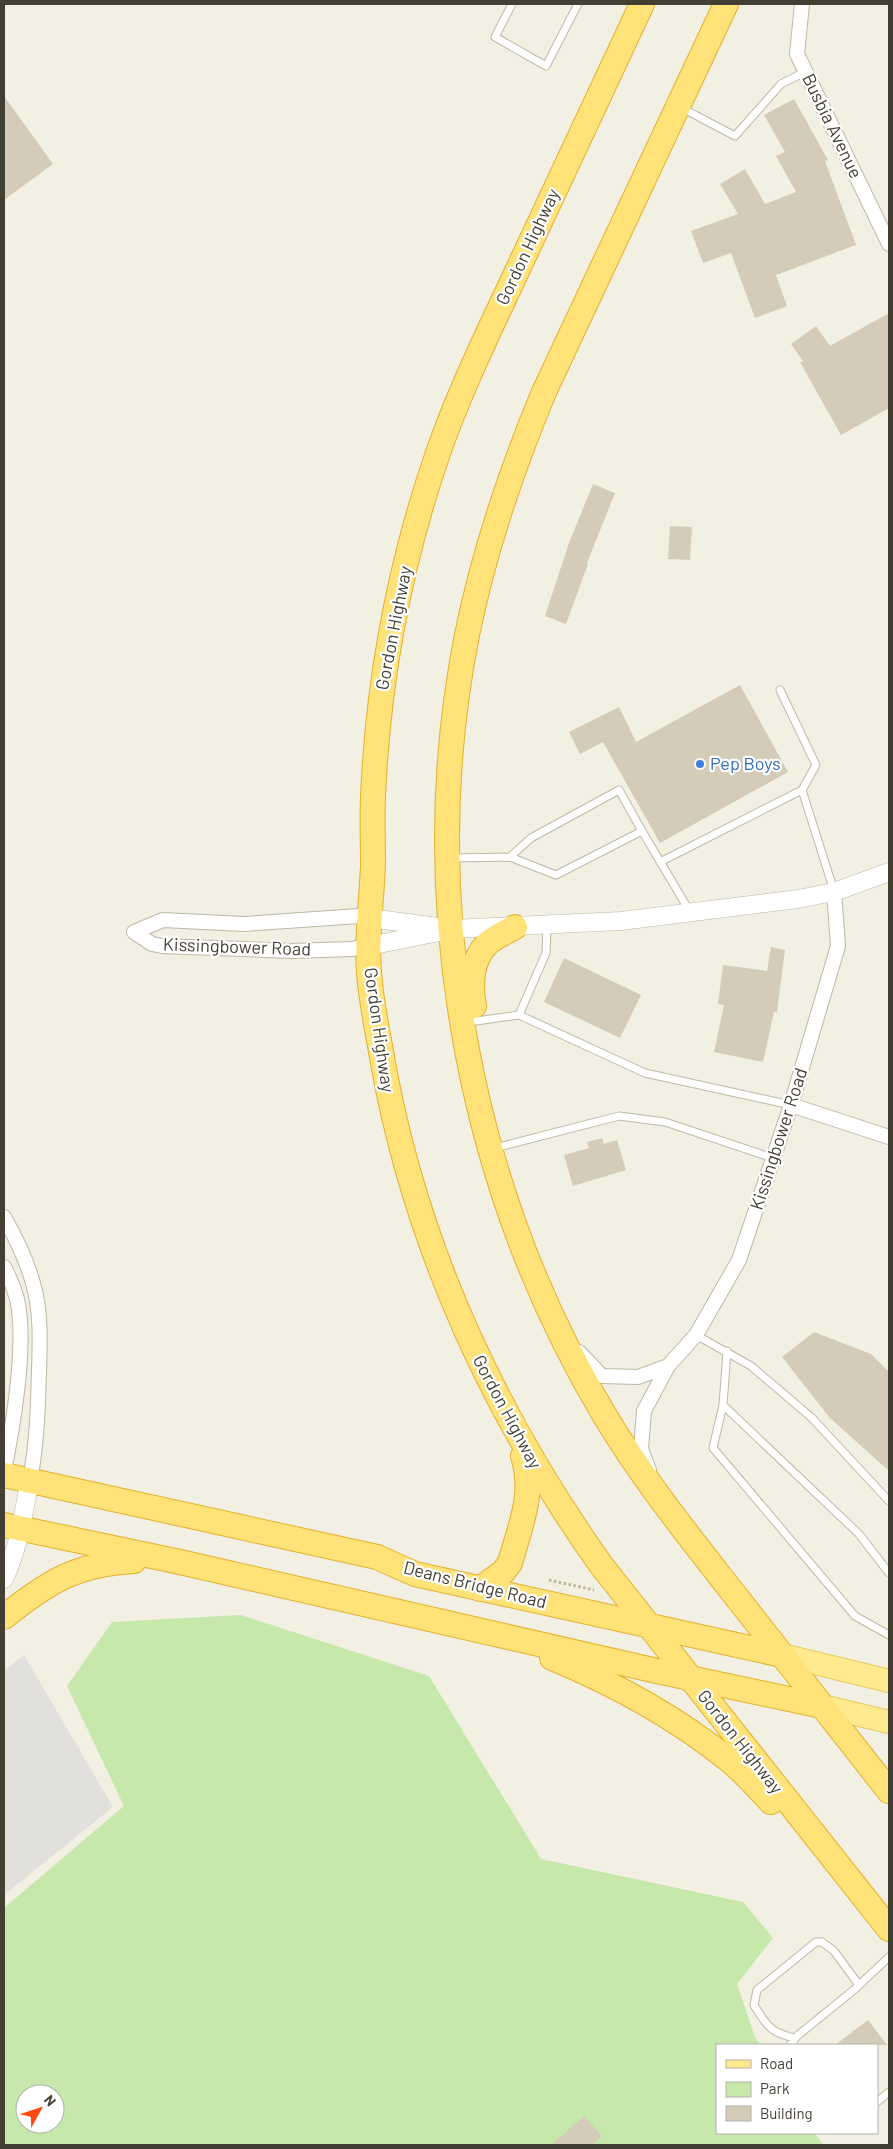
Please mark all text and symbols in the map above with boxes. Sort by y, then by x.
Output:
street label: Busbia Avenue [798,70,868,182]
street label: Gordon Highway [491,185,564,308]
street label: Gordon Highway [370,564,416,692]
place label: Pep Boys [710,752,781,774]
marker: Pep Boys [694,758,706,770]
street label: Kissingbower Road [163,932,311,960]
street label: Gordon Highway [360,966,400,1094]
street label: Kissingbower Road [745,1065,811,1212]
street label: Gordon Highway [469,1351,547,1472]
street label: Deans Bridge Road [401,1556,549,1612]
street label: Gordon Highway [693,1685,788,1798]
legend [716,2044,878,2134]
text: Road [760,2054,793,2072]
text: Park [760,2079,790,2097]
north arrow [15,2084,65,2134]
text: N [41,2091,60,2109]
text: Building [760,2104,813,2122]

